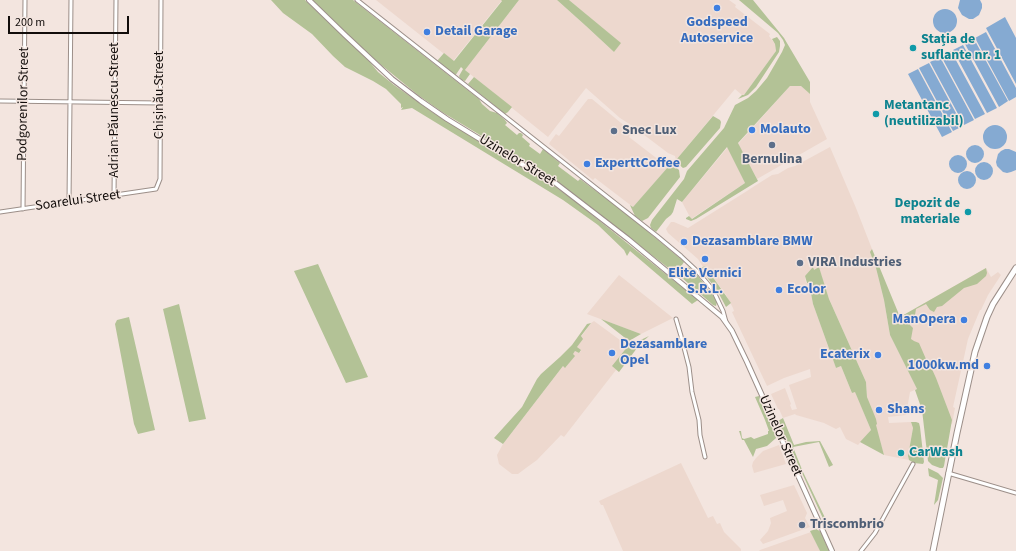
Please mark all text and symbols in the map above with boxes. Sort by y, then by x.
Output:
marker: Godspeed Autoservice [712,3,722,13]
scale bar [10,8,131,34]
text: 200 m [15,14,45,31]
place label: Godspeed Autoservice [681,15,753,48]
place label: Detail Garage [435,24,517,40]
marker: Detail Garage [422,27,432,37]
place label: Stația de suflante nr. 1 [921,32,1001,64]
street label: Adrian Păunescu Street [107,42,123,178]
marker: Stația de suflante nr. 1 [908,43,918,53]
street label: Podgorenilor Street [15,47,33,161]
street label: Chișinău Street [152,51,168,139]
place label: Metantanc (neutilizabil) [884,98,963,130]
marker: Metantanc (neutilizabil) [871,109,881,119]
place label: Molauto [760,122,811,138]
place label: Snec Lux [622,123,677,139]
marker: Molauto [747,125,757,135]
marker: Snec Lux [609,126,619,136]
street label: Uzinelor Street [475,131,559,191]
marker: Bernulina [767,140,777,150]
place label: Bernulina [742,152,802,168]
place label: ExperttCoffee [595,156,680,172]
marker: ExperttCoffee [582,159,592,169]
street label: Soarelui Street [34,187,122,215]
place label: Depozit de materiale [895,196,960,228]
marker: Depozit de materiale [963,207,973,217]
place label: Dezasamblare BMW [692,234,813,250]
marker: Dezasamblare BMW [679,237,689,247]
marker: Elite Vernici S.R.L. [700,254,710,264]
place label: VIRA Industries [808,255,902,271]
marker: VIRA Industries [795,258,805,268]
place label: Elite Vernici S.R.L. [668,266,742,298]
place label: Ecolor [787,282,826,298]
marker: Ecolor [774,285,784,295]
place label: ManOpera [893,312,956,328]
marker: ManOpera [959,315,969,325]
place label: Dezasamblare Opel [620,337,707,370]
place label: Ecaterix [820,347,870,363]
marker: Dezasamblare Opel [607,348,617,358]
marker: Ecaterix [873,350,883,360]
place label: 1000kw.md [908,358,979,374]
marker: 1000kw.md [982,361,992,371]
street label: Uzinelor Street [755,393,805,479]
place label: Shans [887,402,924,418]
marker: Shans [874,405,884,415]
place label: CarWash [909,445,963,461]
marker: CarWash [896,448,906,458]
place label: Triscombrio [810,517,884,533]
marker: Triscombrio [797,520,807,530]

